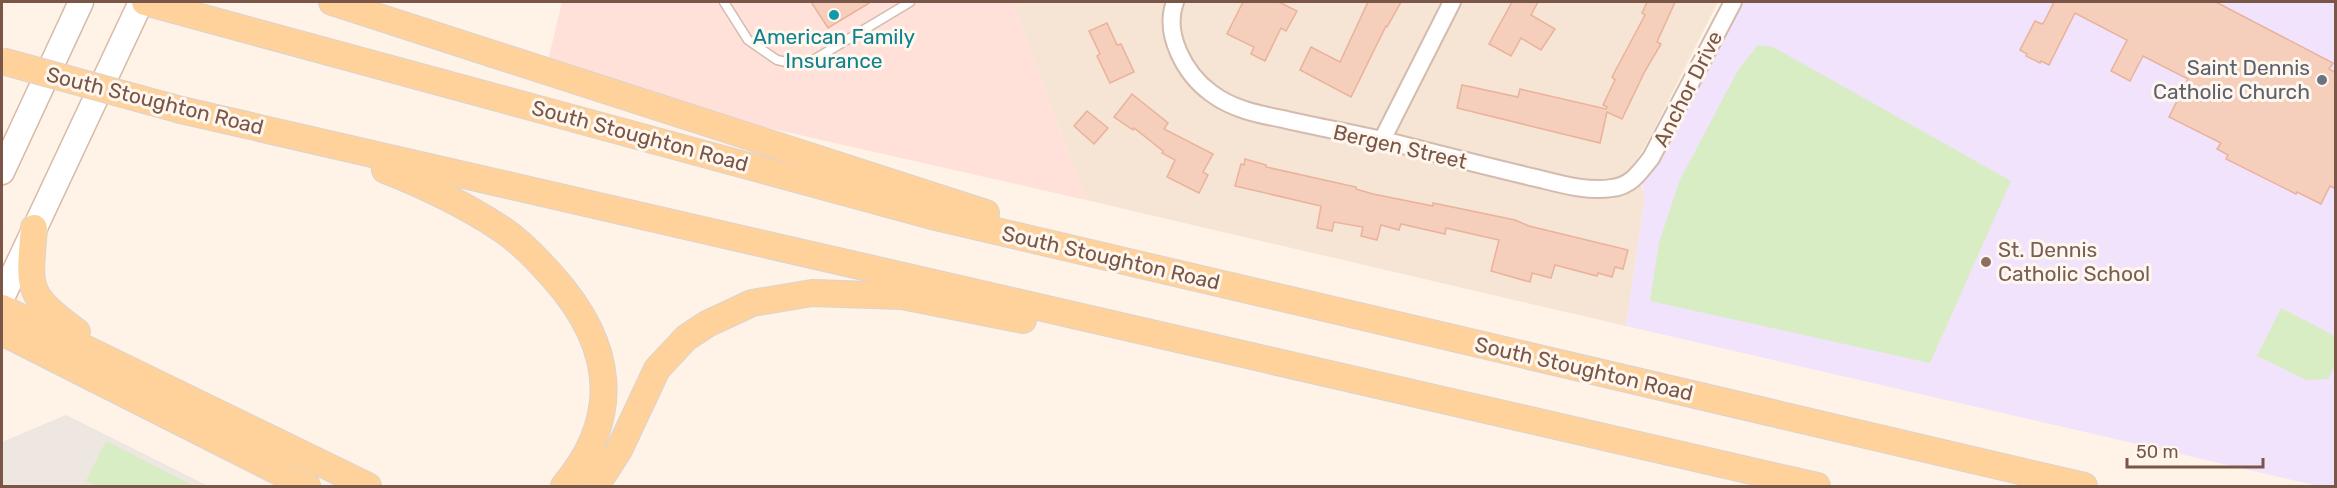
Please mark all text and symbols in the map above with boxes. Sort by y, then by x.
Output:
marker: American Family Insurance [827,8,841,22]
place label: American Family Insurance [753,24,916,73]
street label: Anchor Drive [1648,27,1727,151]
place label: Saint Dennis Catholic Church [2153,55,2310,104]
street label: South Stoughton Road [44,61,266,140]
marker: Saint Dennis Catholic Church [2315,73,2329,87]
street label: South Stoughton Road [529,95,751,176]
street label: Bergen Street [1331,119,1469,174]
street label: South Stoughton Road [1000,220,1223,295]
place label: St. Dennis Catholic School [1998,237,2150,286]
marker: St. Dennis Catholic School [1979,255,1993,269]
street label: South Stoughton Road [1473,331,1696,406]
scale bar [2127,431,2264,469]
text: 50 m [2136,441,2179,463]

